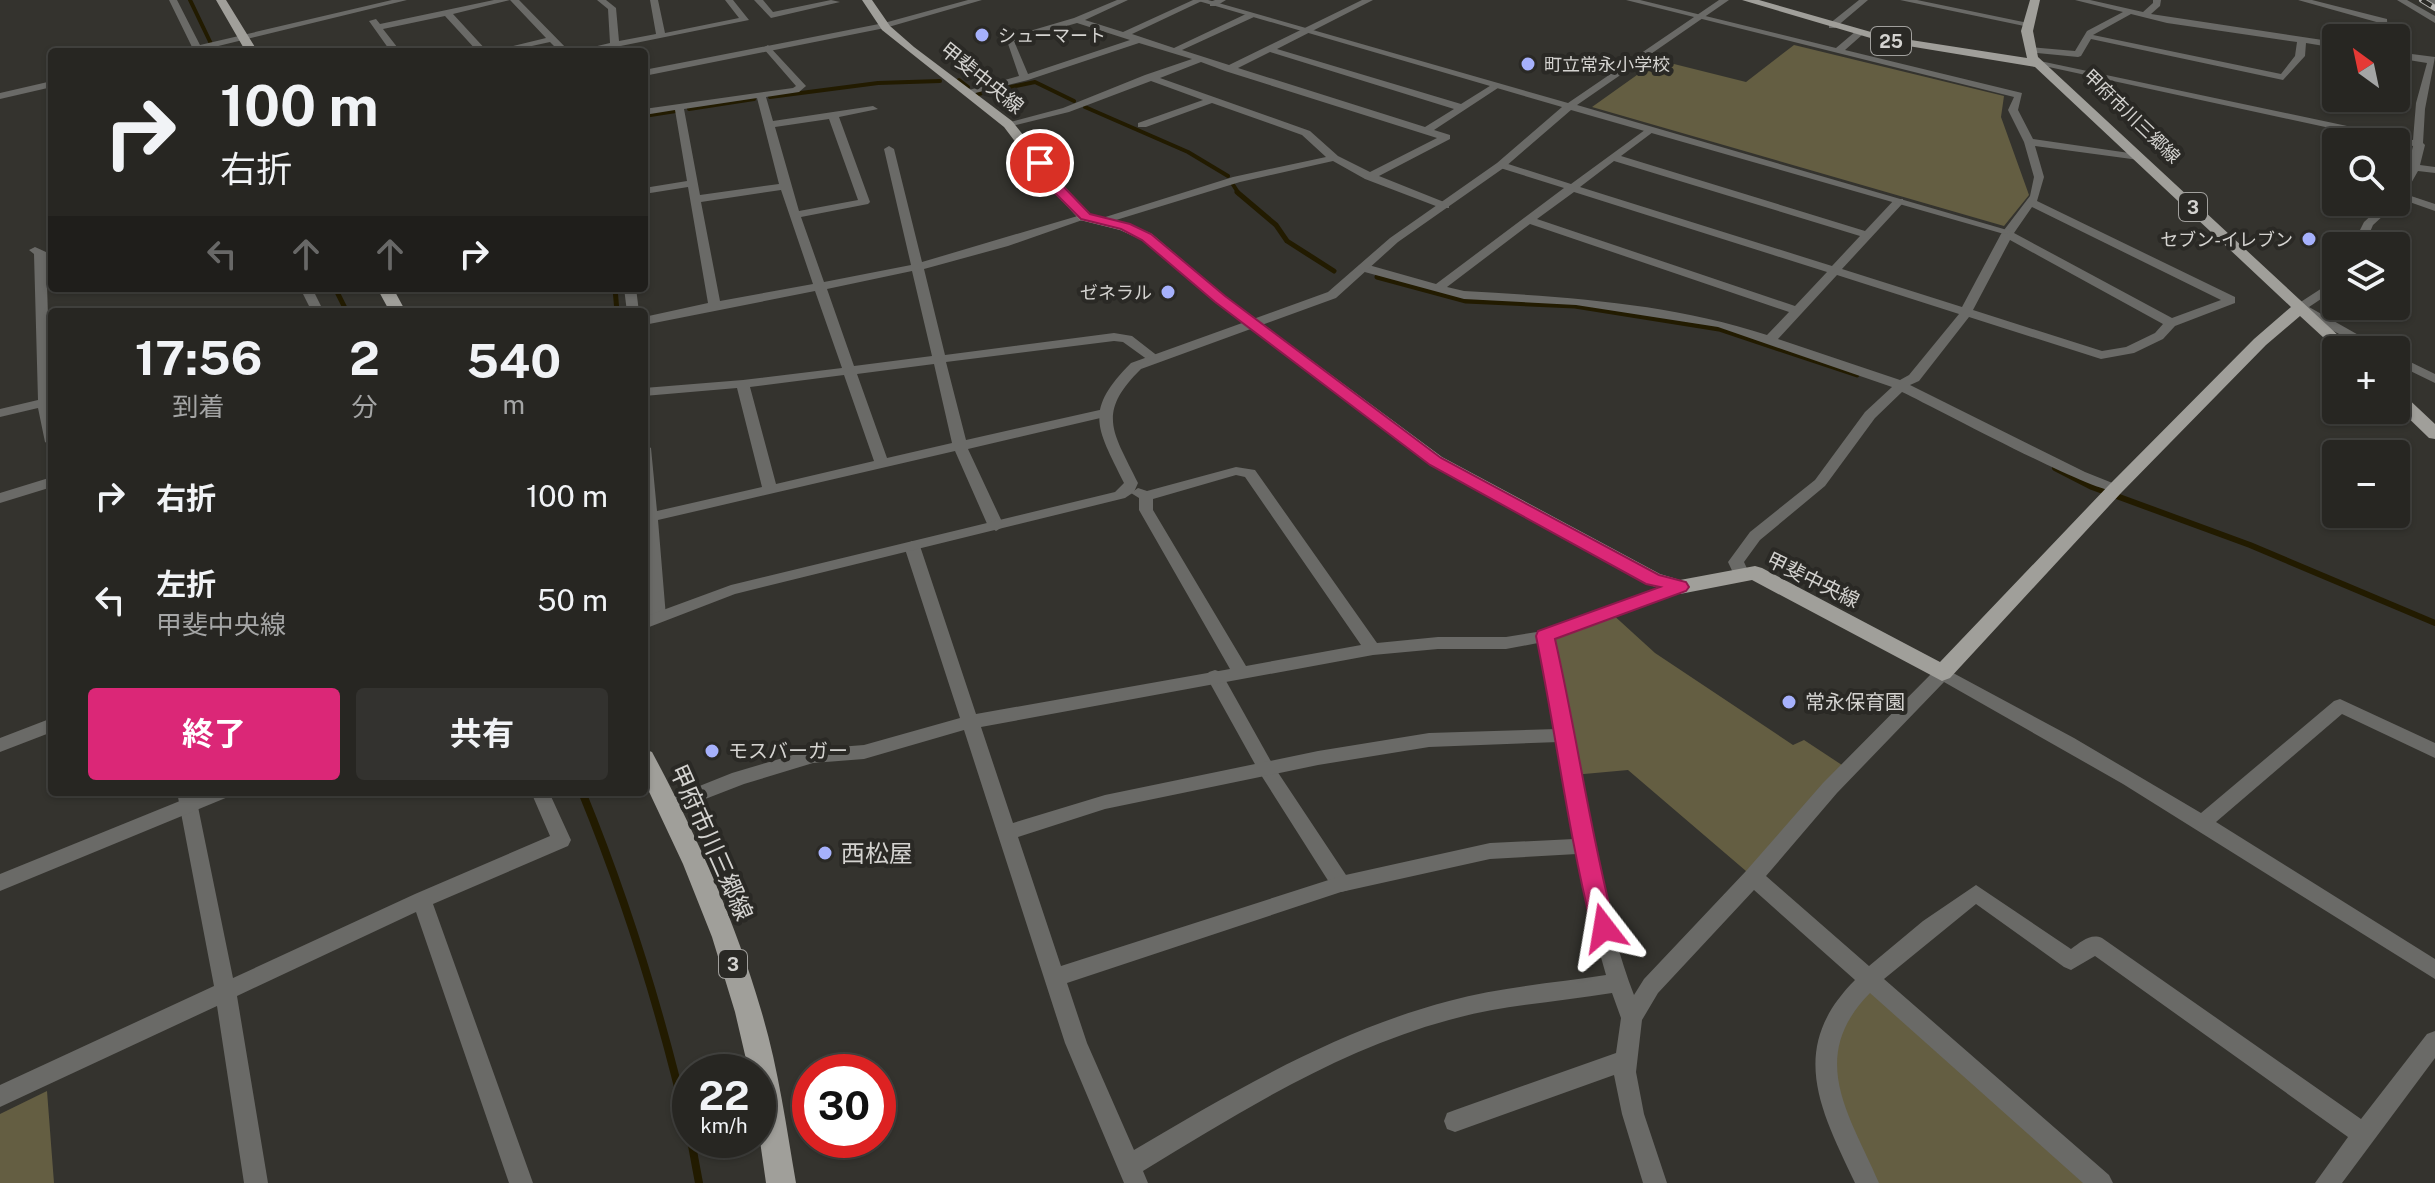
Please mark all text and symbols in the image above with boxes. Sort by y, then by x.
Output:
north arrow [2322,24,2410,112]
map controls [2322,24,2410,528]
place label: シューマート [998,25,1106,46]
marker: シューマート [973,26,991,44]
road number: 25 [1871,27,1911,55]
street label: 甲斐中央線 [936,37,1028,119]
place label: 町立常永小学校 [1544,54,1670,75]
marker: 町立常永小学校 [1519,55,1537,73]
street label: 甲府市川三郷線 [2079,65,2185,167]
text: 100 m [220,73,379,139]
icon: right [88,80,192,184]
button: search [2322,128,2410,216]
pin [1006,129,1074,197]
icon: arrive [1018,141,1062,185]
text: 右折 [220,148,292,190]
road number: 3 [2179,193,2207,221]
place label: セブン-イレブン [2160,229,2293,250]
marker: セブン-イレブン [2300,230,2318,248]
icon: left [200,232,244,276]
icon: ahead [284,232,328,276]
icon: ahead [368,232,412,276]
icon: right [452,232,496,276]
button: layers [2322,232,2410,320]
place label: ゼネラル [1080,282,1152,303]
marker: ゼネラル [1159,283,1177,301]
text: 17:56 [135,329,262,386]
text: 2 [349,329,380,386]
text: 540 [466,332,561,389]
button: + [2322,336,2410,424]
text: m [503,389,525,420]
text: 到着 [173,391,225,422]
text: 分 [351,391,377,422]
button: − [2322,440,2410,528]
icon: right [88,474,132,518]
text: 100 m [526,478,608,514]
text: 右折 [156,480,216,516]
street label: 甲斐中央線 [1763,547,1863,613]
text: 左折 [156,566,216,602]
icon: left [88,578,132,622]
text: 50 m [537,582,608,618]
text: 甲斐中央線 [156,609,286,640]
button: 終了 [88,688,340,780]
button: 共有 [356,688,608,780]
place label: 常永保育園 [1805,690,1905,714]
marker: 常永保育園 [1780,693,1798,711]
place label: モスバーガー [728,739,848,763]
marker: モスバーガー [703,742,721,760]
street label: 甲府市川三郷線 [665,760,759,924]
place label: 西松屋 [841,839,913,867]
marker: 西松屋 [816,844,834,862]
position arrow [1562,886,1646,970]
road number: 3 [719,950,747,978]
speed limit sign: 30 [792,1054,896,1158]
text: 22 [699,1072,749,1119]
text: km/h [700,1114,748,1138]

